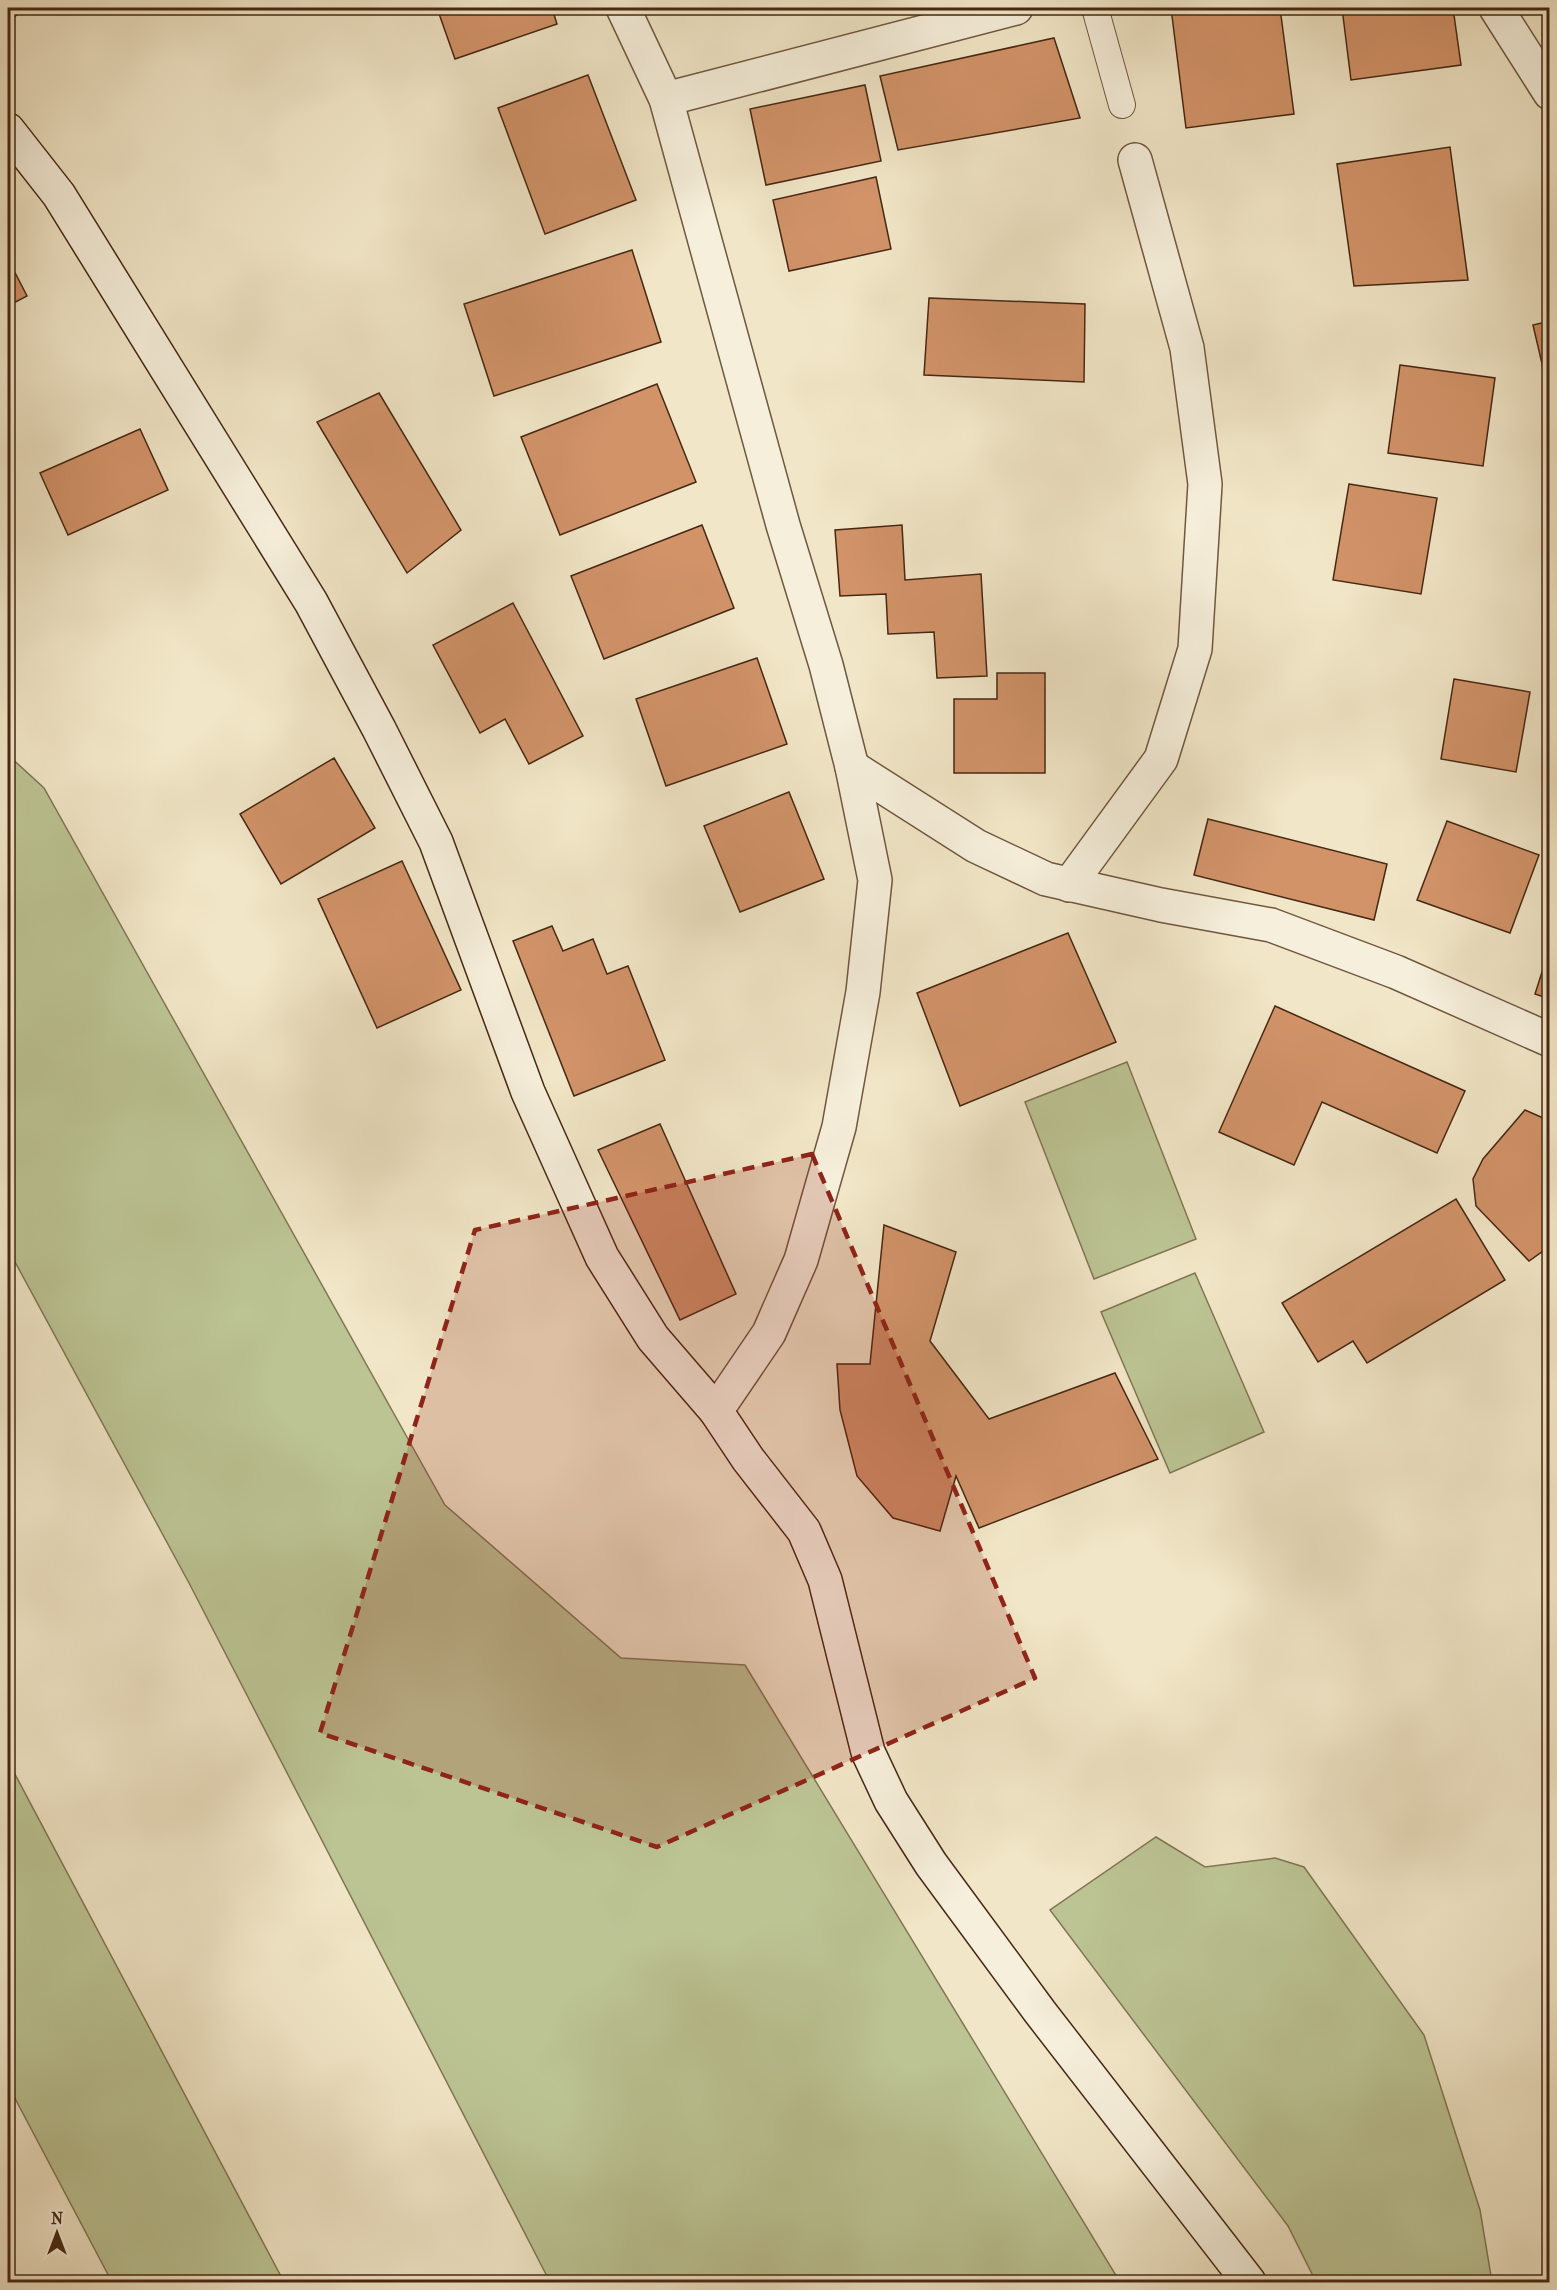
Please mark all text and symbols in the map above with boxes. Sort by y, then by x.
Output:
north arrow [27,2203,87,2263]
text: N [51,2209,64,2228]

